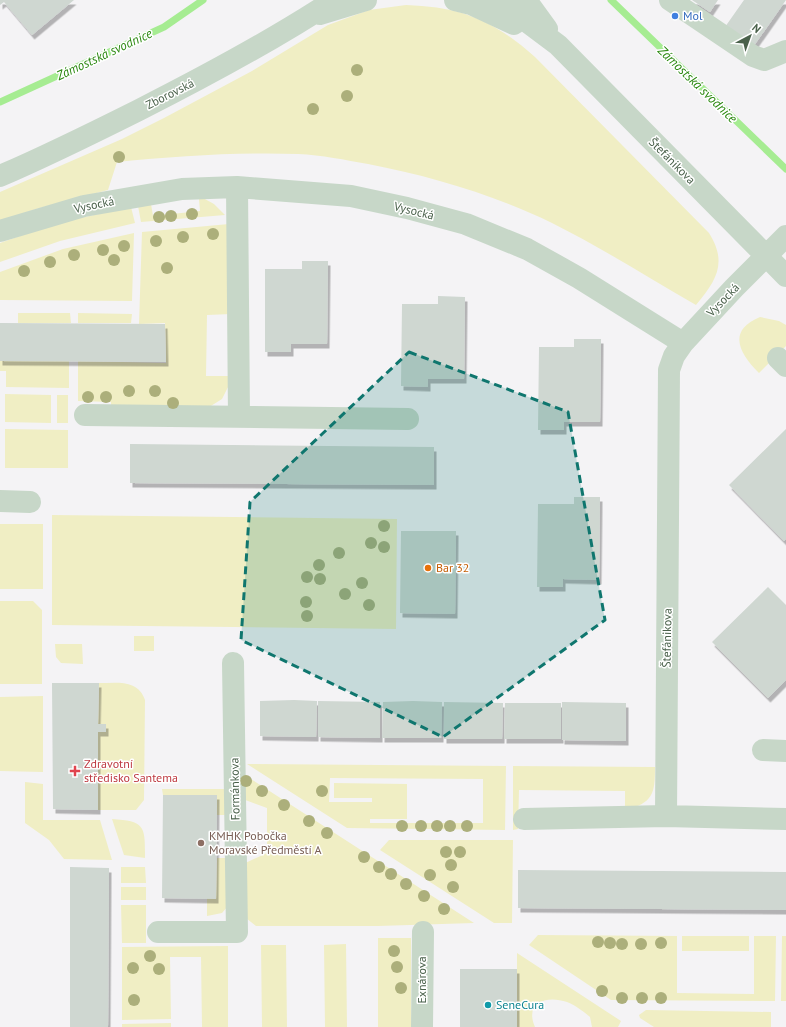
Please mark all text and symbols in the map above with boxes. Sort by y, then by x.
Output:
place label: Mol [683,8,703,23]
marker: Mol [670,11,680,21]
north arrow [730,16,770,56]
text: N [749,21,764,36]
water label: Zámostská svodnice [53,25,155,85]
water label: Zámostská svodnice [654,41,741,127]
street label: Zborovská [143,75,197,112]
street label: Štefánikova [646,134,699,187]
street label: Vysocká [71,193,115,216]
street label: Vysocká [392,198,436,223]
street label: Vysocká [702,280,742,320]
place label: Bar 32 [436,560,469,575]
marker: Bar 32 [423,563,433,573]
street label: Štefánikova [658,608,675,668]
place label: Zdravotní středisko Santema [84,756,178,785]
street label: Formánkova [226,758,243,820]
marker: Zdravotní středisko Santema [69,765,81,777]
place label: KMHK Pobočka Moravské Předměstí A [209,828,322,857]
marker: KMHK Pobočka Moravské Předměstí A [196,838,206,848]
street label: Exnárova [414,956,429,1004]
place label: SeneCura [496,997,544,1012]
marker: SeneCura [483,1000,493,1010]

